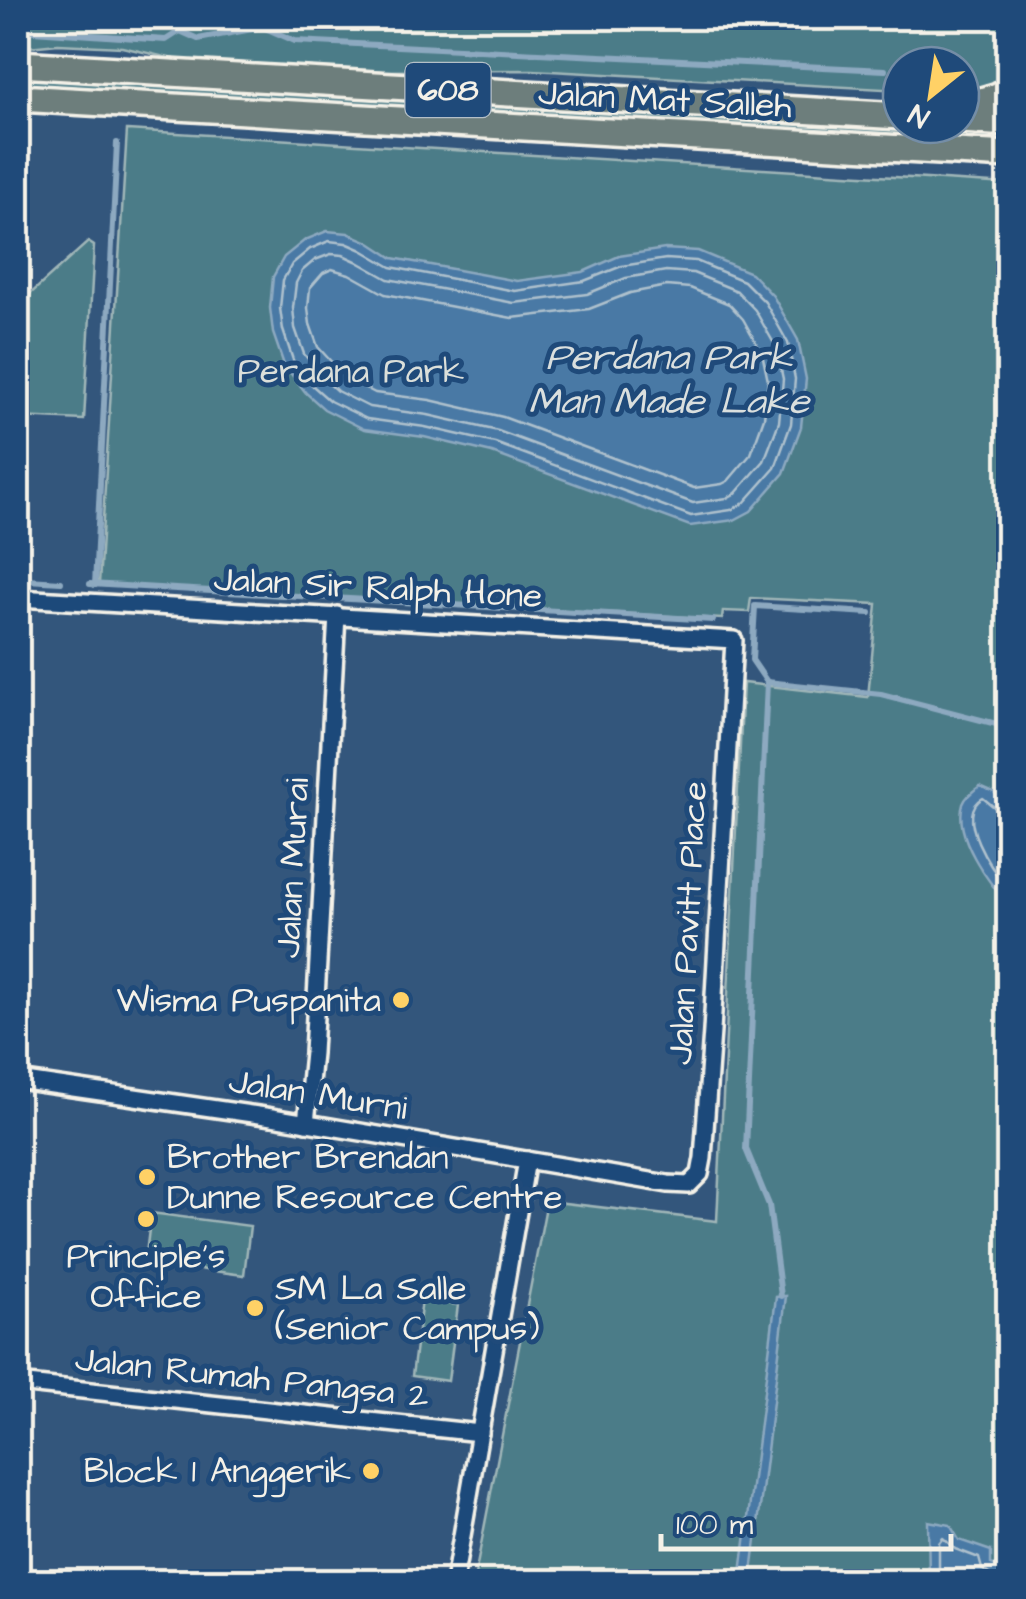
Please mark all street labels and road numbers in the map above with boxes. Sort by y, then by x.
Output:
road number: 608 [406,63,490,117]
street label: Jalan Mat Salleh [537,69,793,131]
street label: Jalan Sir Ralph Hone [213,555,543,621]
street label: Jalan Murai [264,777,322,959]
street label: Jalan Pavitt Place [656,780,720,1066]
street label: Jalan Murni [225,1057,411,1133]
street label: Jalan Rumah Pangsa 2 [73,1335,431,1423]

